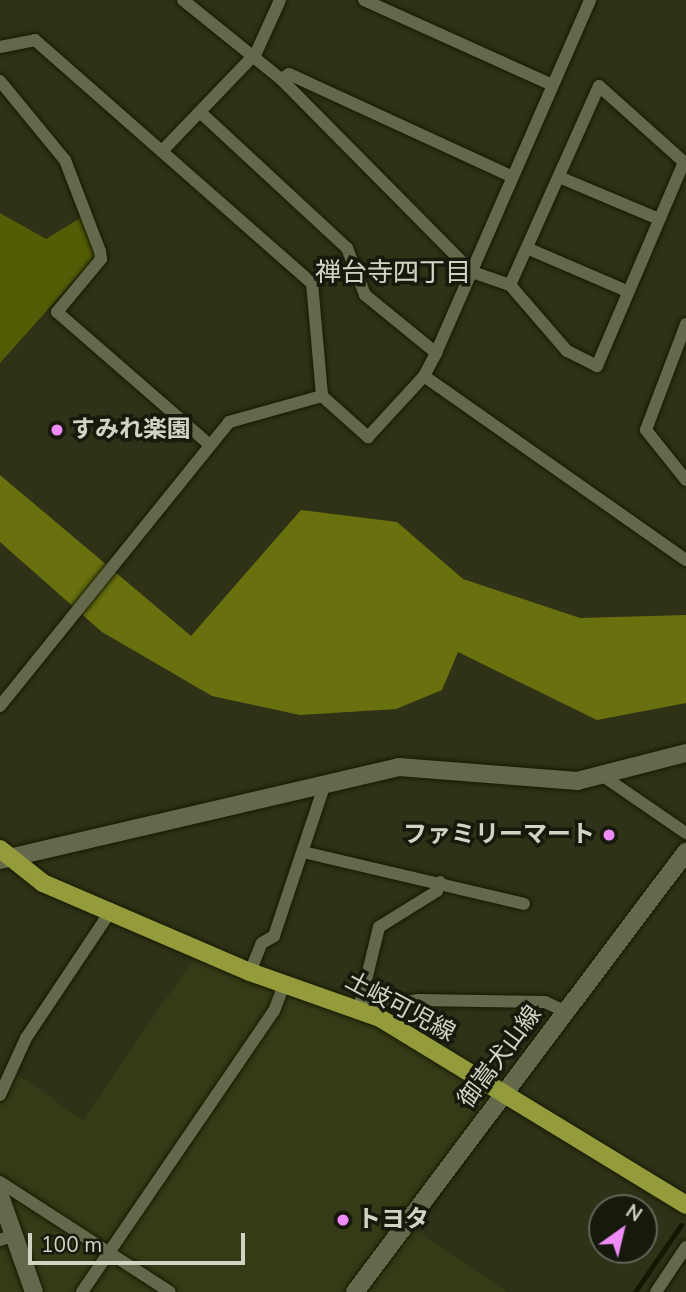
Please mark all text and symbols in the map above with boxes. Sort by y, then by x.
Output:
district label: 禅台寺四丁目 [315,257,471,289]
place label: すみれ楽園 [71,416,191,444]
marker: すみれ楽園 [49,422,65,438]
place label: ファミリーマート [403,821,595,849]
marker: ファミリーマート [601,827,617,843]
street label: 土岐可児線 [340,966,460,1048]
street label: 御嵩犬山線 [452,1000,548,1114]
north arrow [588,1194,658,1264]
text: N [620,1198,647,1228]
place label: トヨタ [357,1206,429,1234]
marker: トヨタ [335,1212,351,1228]
scale bar [32,1218,248,1262]
text: 100 m [41,1231,102,1259]

